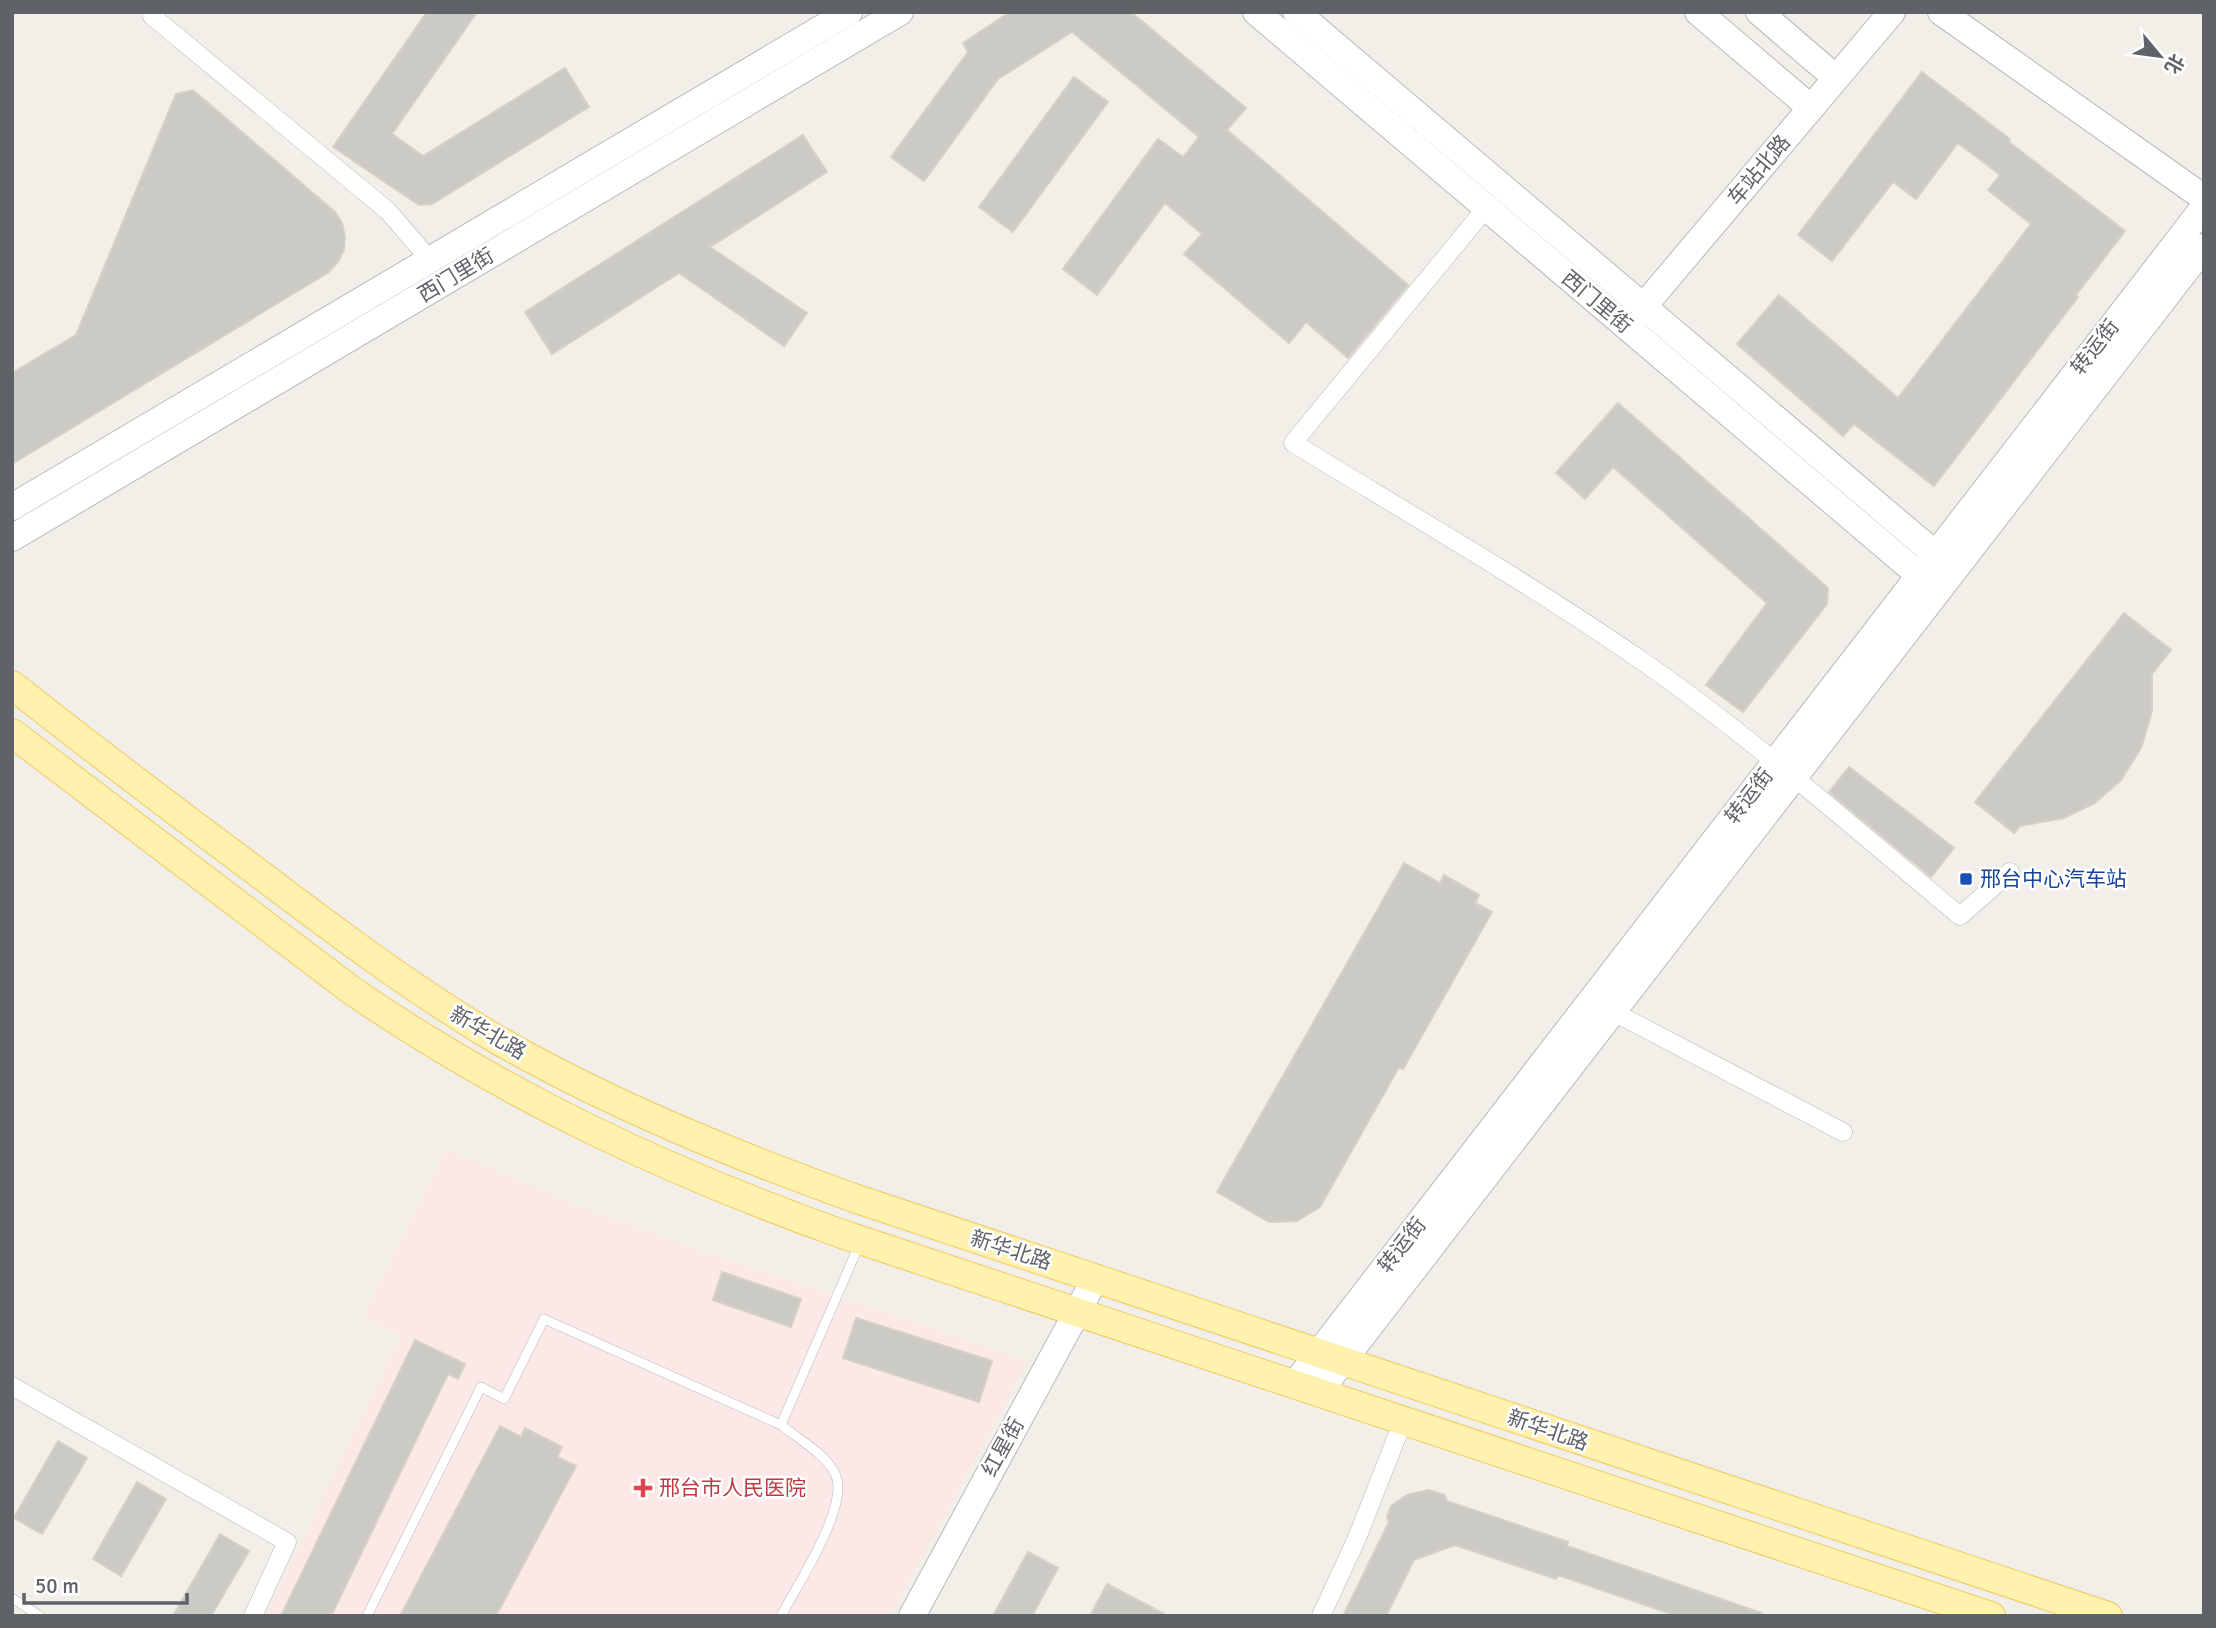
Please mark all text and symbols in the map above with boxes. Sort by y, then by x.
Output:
north arrow [2125,21,2195,91]
text: 北 [2159,50,2189,78]
street label: 车站北路 [1722,129,1796,211]
street label: 西门里街 [413,242,499,308]
street label: 西门里街 [1556,265,1638,339]
street label: 转运街 [2065,314,2125,380]
street label: 转运街 [1719,763,1779,829]
place label: 邢台中心汽车站 [1980,866,2127,892]
marker: 邢台中心汽车站 [1958,871,1974,887]
street label: 新华北路 [445,1001,531,1065]
street label: 转运街 [1372,1212,1432,1278]
street label: 新华北路 [967,1225,1055,1275]
street label: 新华北路 [1504,1404,1592,1456]
street label: 红星街 [976,1413,1030,1481]
place label: 邢台市人民医院 [659,1475,806,1501]
marker: 邢台市人民医院 [633,1478,653,1498]
scale bar [24,1562,187,1606]
text: 50 m [35,1573,79,1599]

